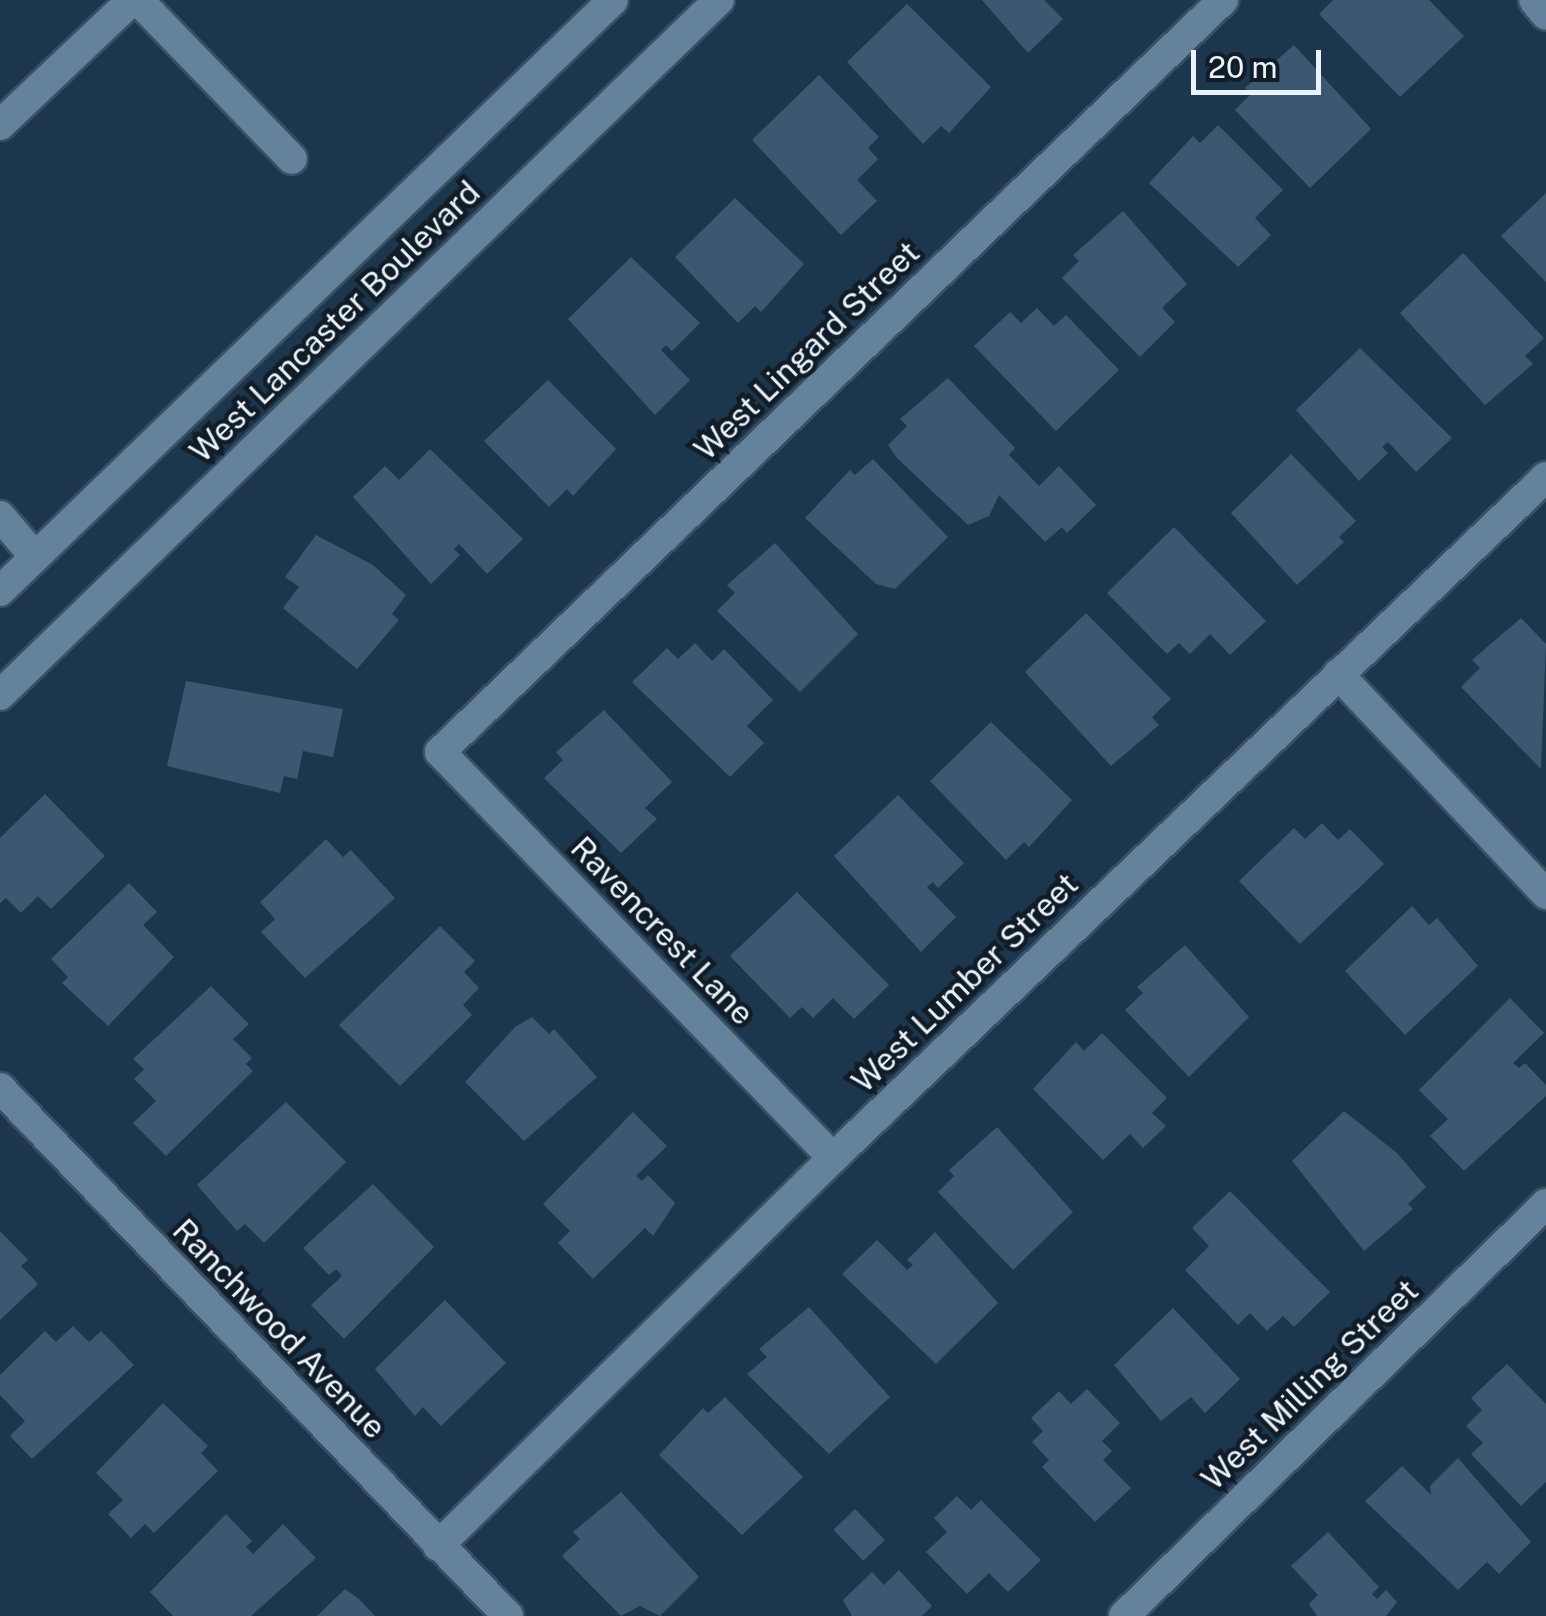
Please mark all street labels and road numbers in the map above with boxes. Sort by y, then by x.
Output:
street label: West Lancaster Boulevard [182,173,488,471]
street label: West Lingard Street [687,234,927,468]
street label: Ravencrest Lane [563,829,761,1033]
street label: West Lumber Street [844,865,1086,1101]
street label: Ranchwood Avenue [164,1211,394,1447]
street label: West Milling Street [1194,1272,1426,1498]

